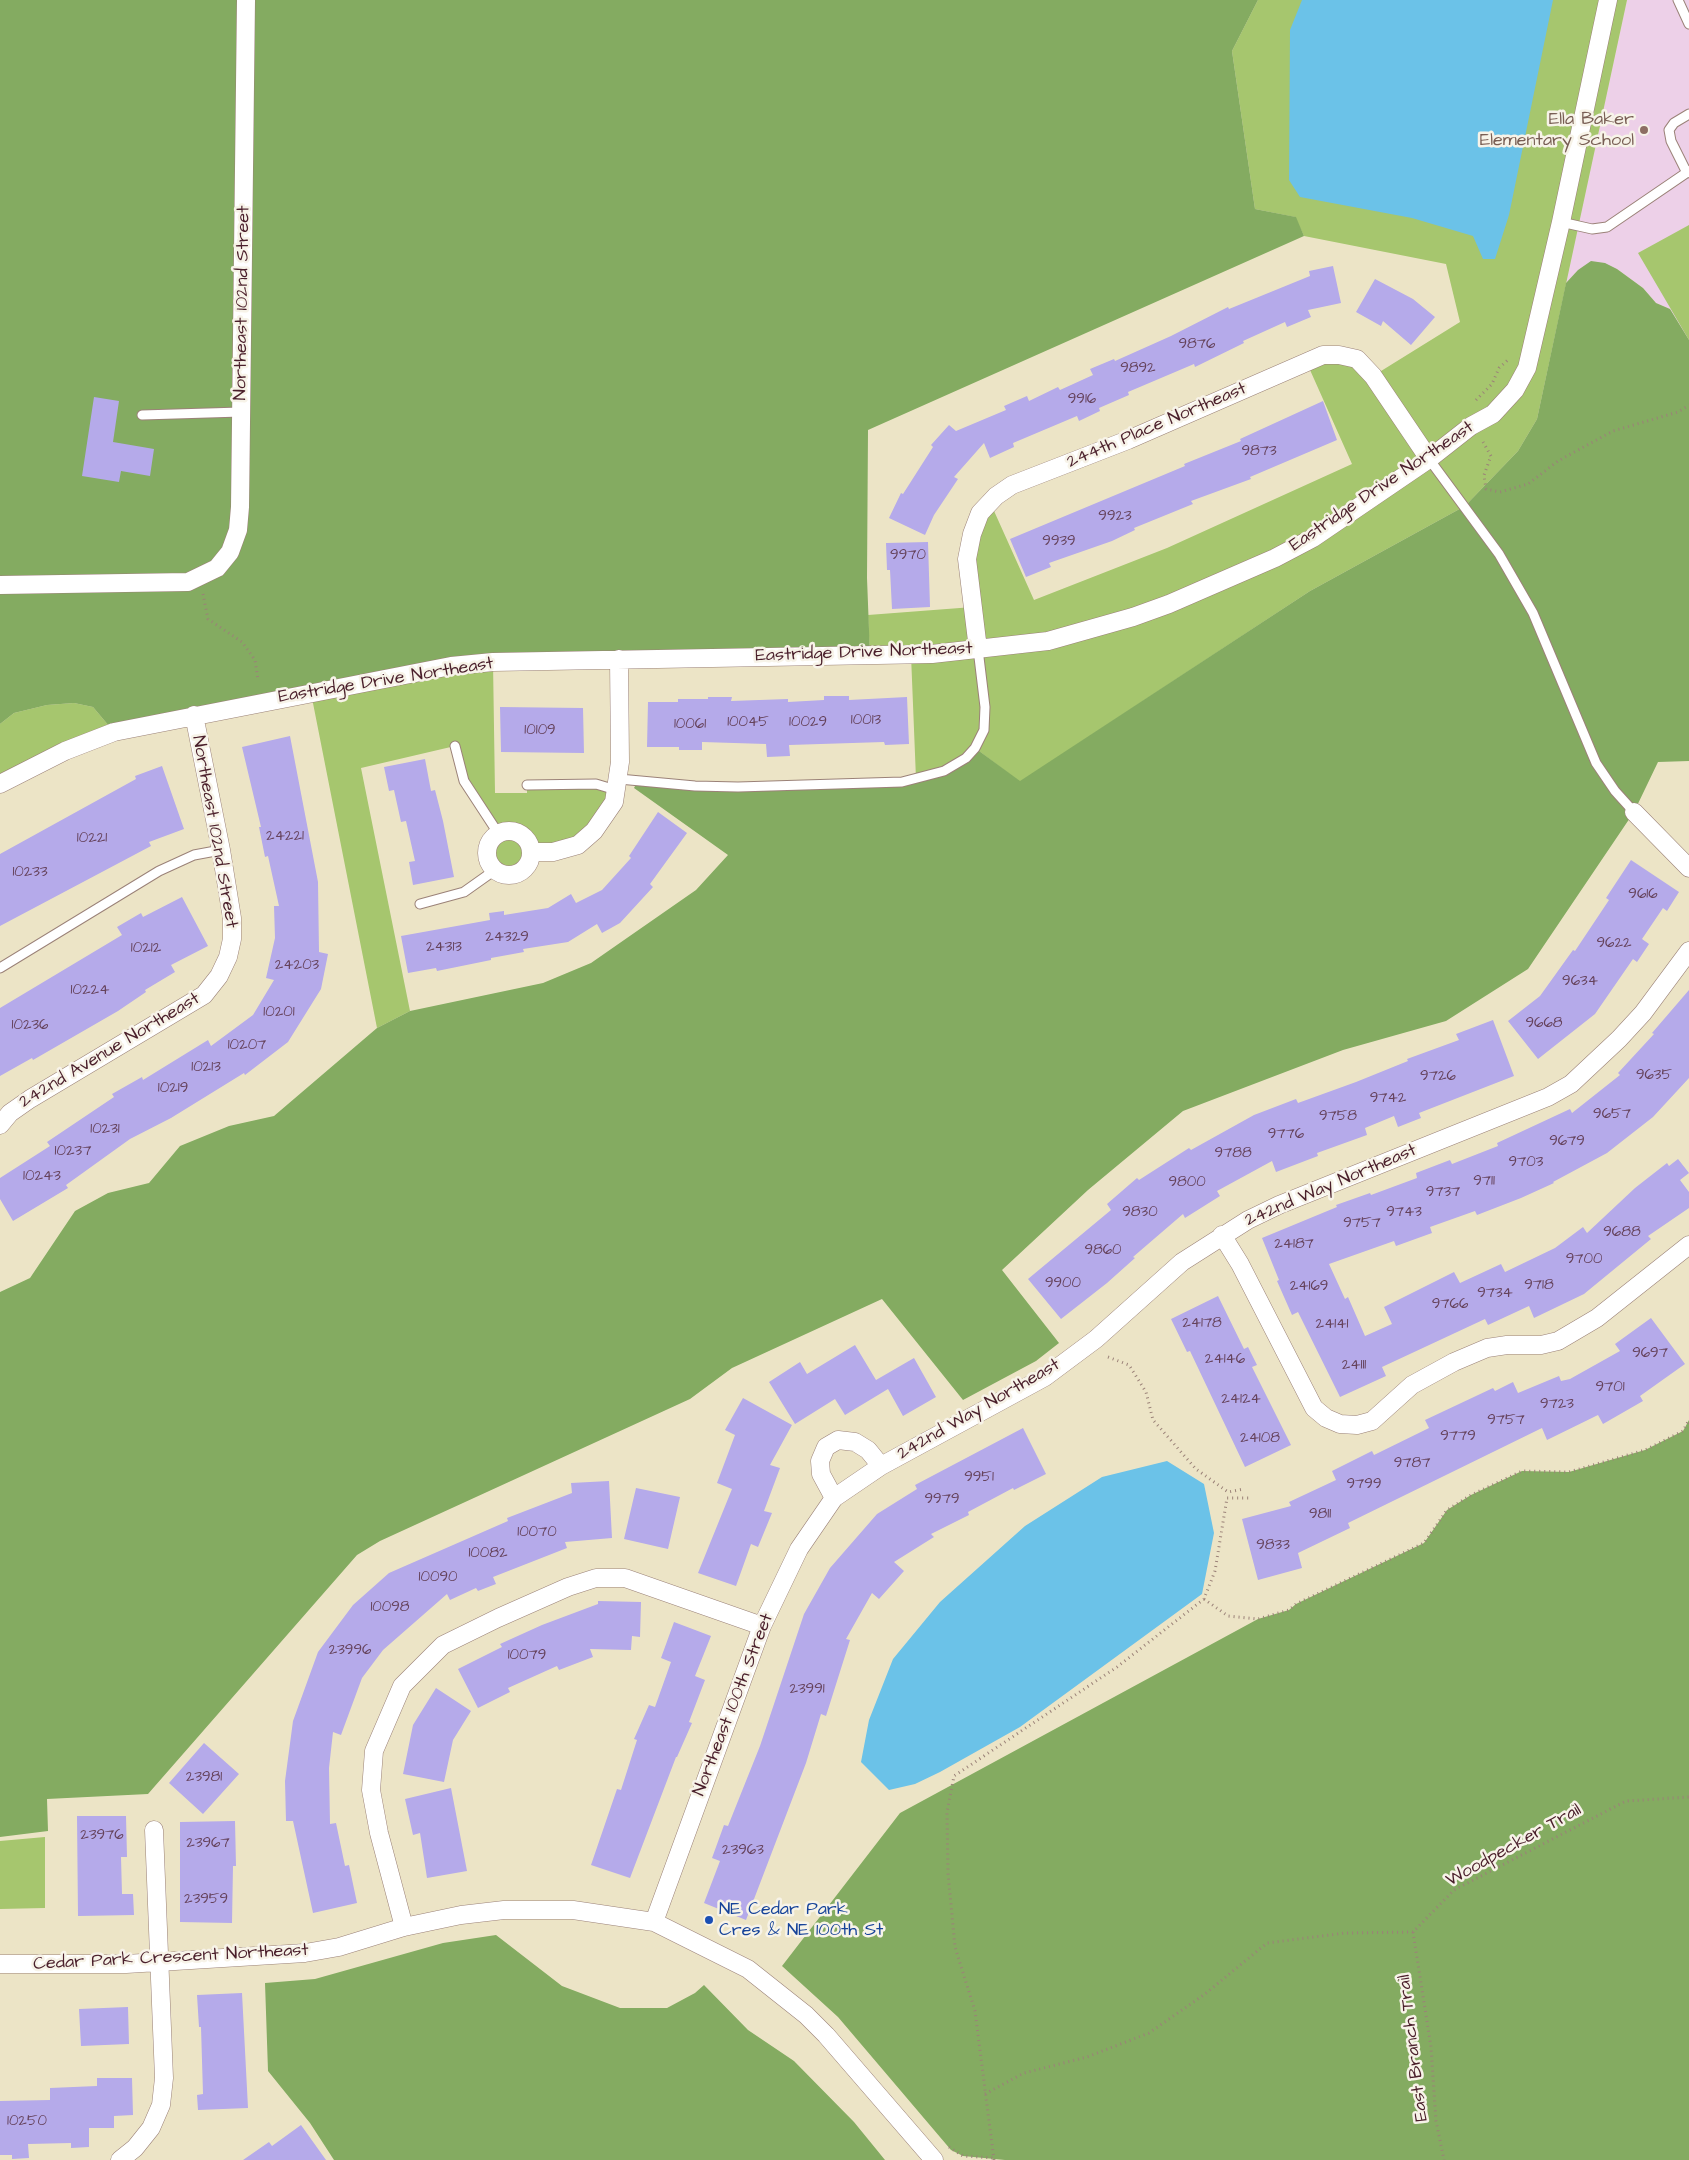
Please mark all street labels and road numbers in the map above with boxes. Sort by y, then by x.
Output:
street label: Northeast 102nd Street [231,205,255,401]
street label: 244th Place Northeast [1064,378,1250,474]
street label: Eastridge Drive Northeast [1286,417,1478,557]
street label: Eastridge Drive Northeast [755,638,973,668]
street label: Eastridge Drive Northeast [277,653,495,709]
street label: Northeast 102nd Street [186,734,242,930]
street label: 242nd Avenue Northeast [16,989,204,1113]
street label: 242nd Way Northeast [1242,1140,1420,1232]
street label: 242nd Way Northeast [894,1355,1064,1465]
street label: Northeast 100th Street [689,1611,779,1799]
street label: Woodpecker Trail [1443,1800,1585,1892]
street label: Cedar Park Crescent Northeast [33,1940,309,1976]
street label: East Branch Trail [1394,1973,1434,2123]

